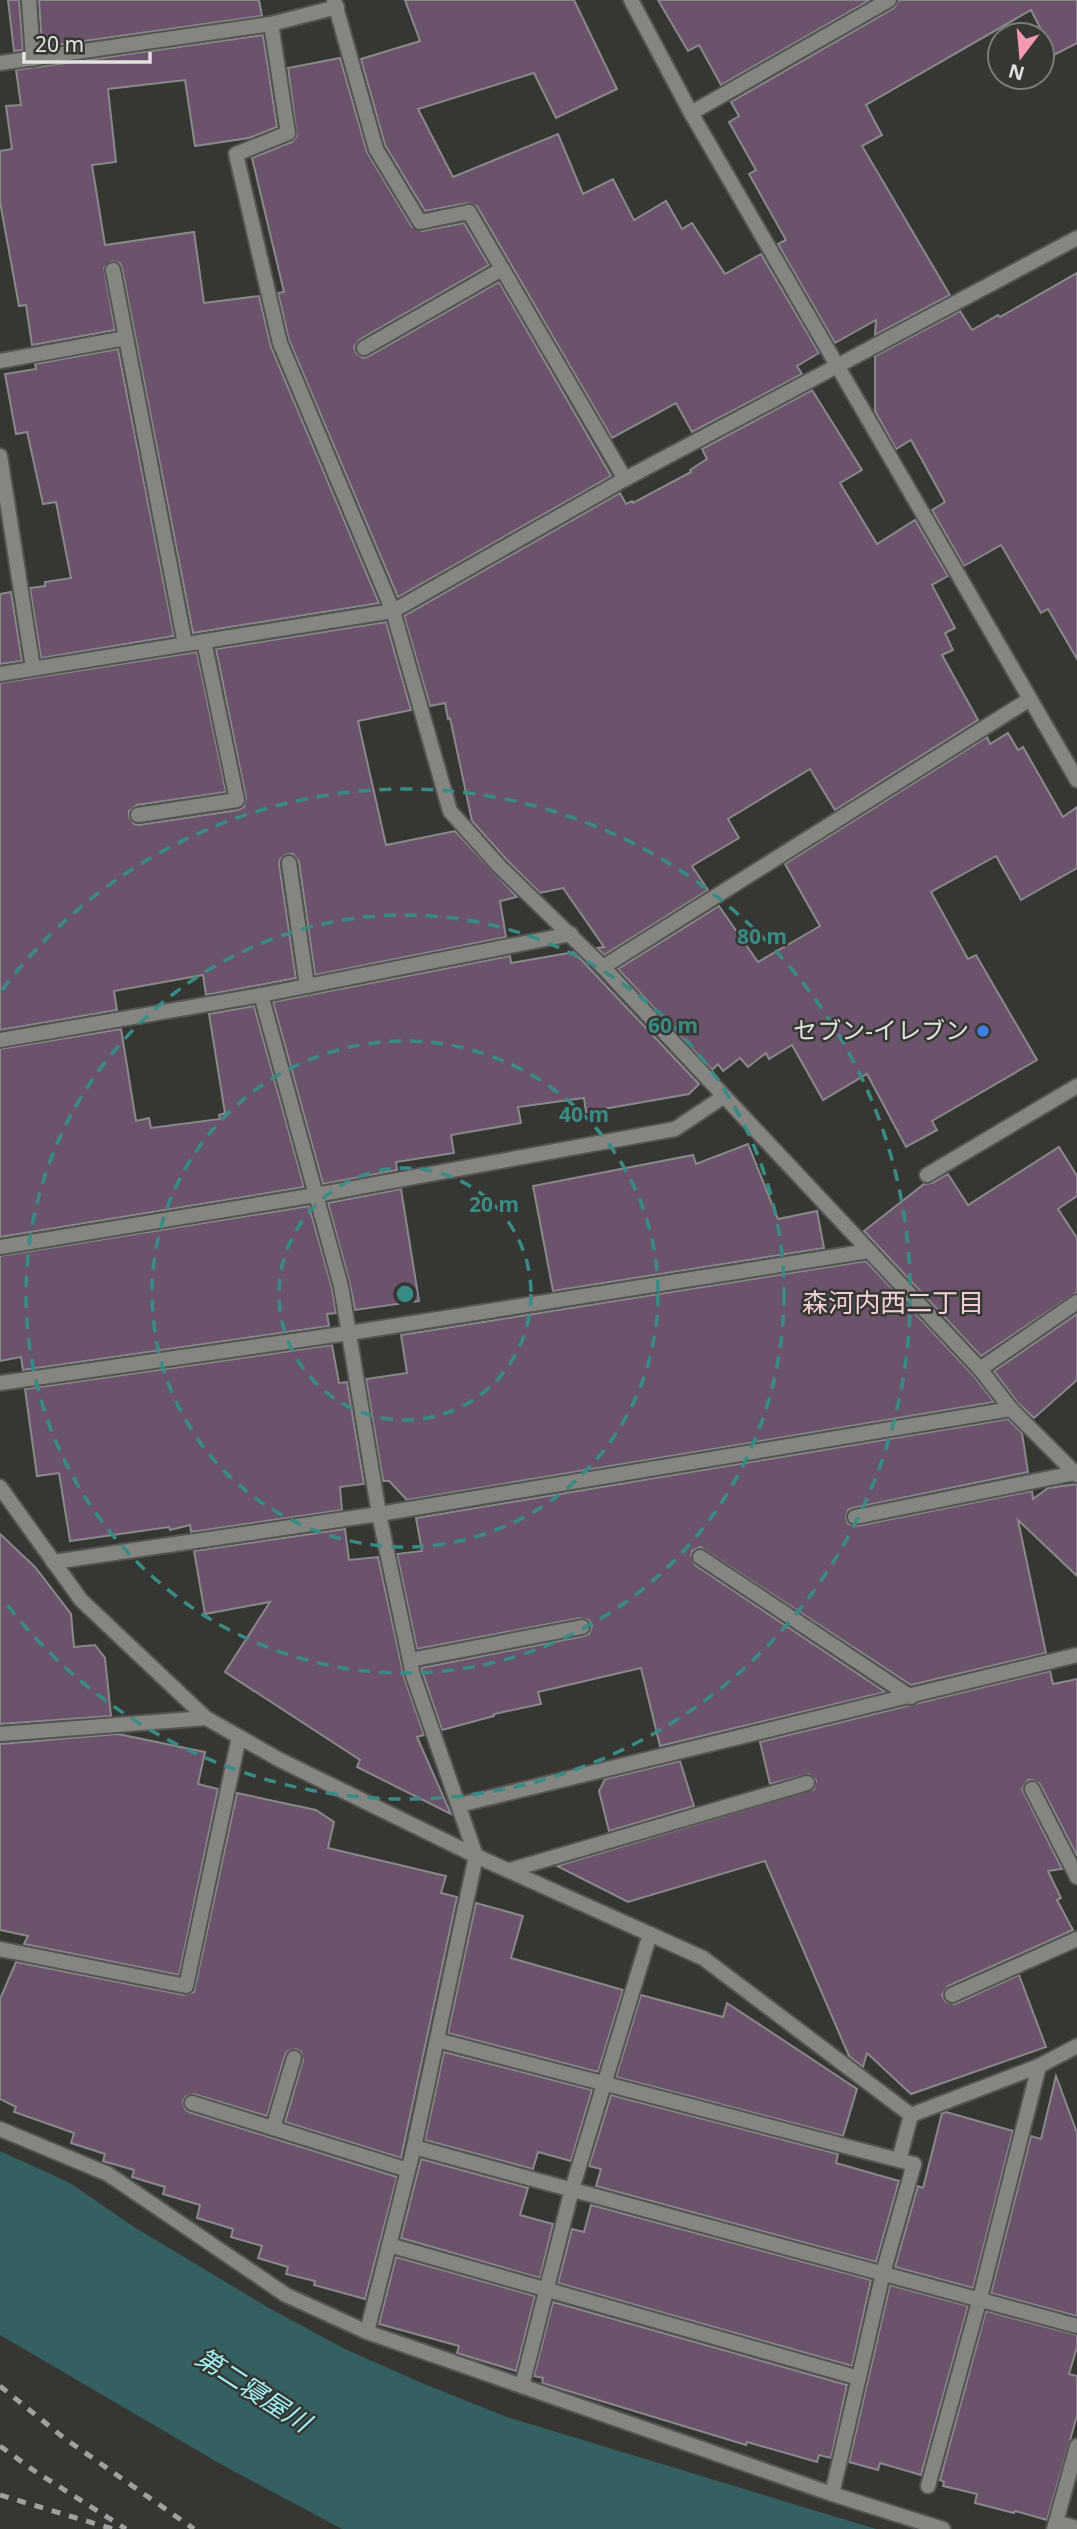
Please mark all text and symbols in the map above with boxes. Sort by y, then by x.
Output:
scale bar [24,21,150,65]
north arrow [986,21,1056,91]
text: 20 m [35,30,84,58]
text: N [1005,58,1027,87]
text: 80 m [737,922,787,950]
text: 60 m [648,1011,698,1039]
place label: セブン-イレブン [793,1013,969,1046]
marker: セブン-イレブン [975,1023,991,1039]
text: 40 m [559,1100,609,1128]
text: 20 m [469,1190,519,1218]
centre of rings [393,1282,417,1306]
district label: 森河内西二丁目 [802,1284,984,1320]
water label: 第二寝屋川 [189,2339,320,2441]

